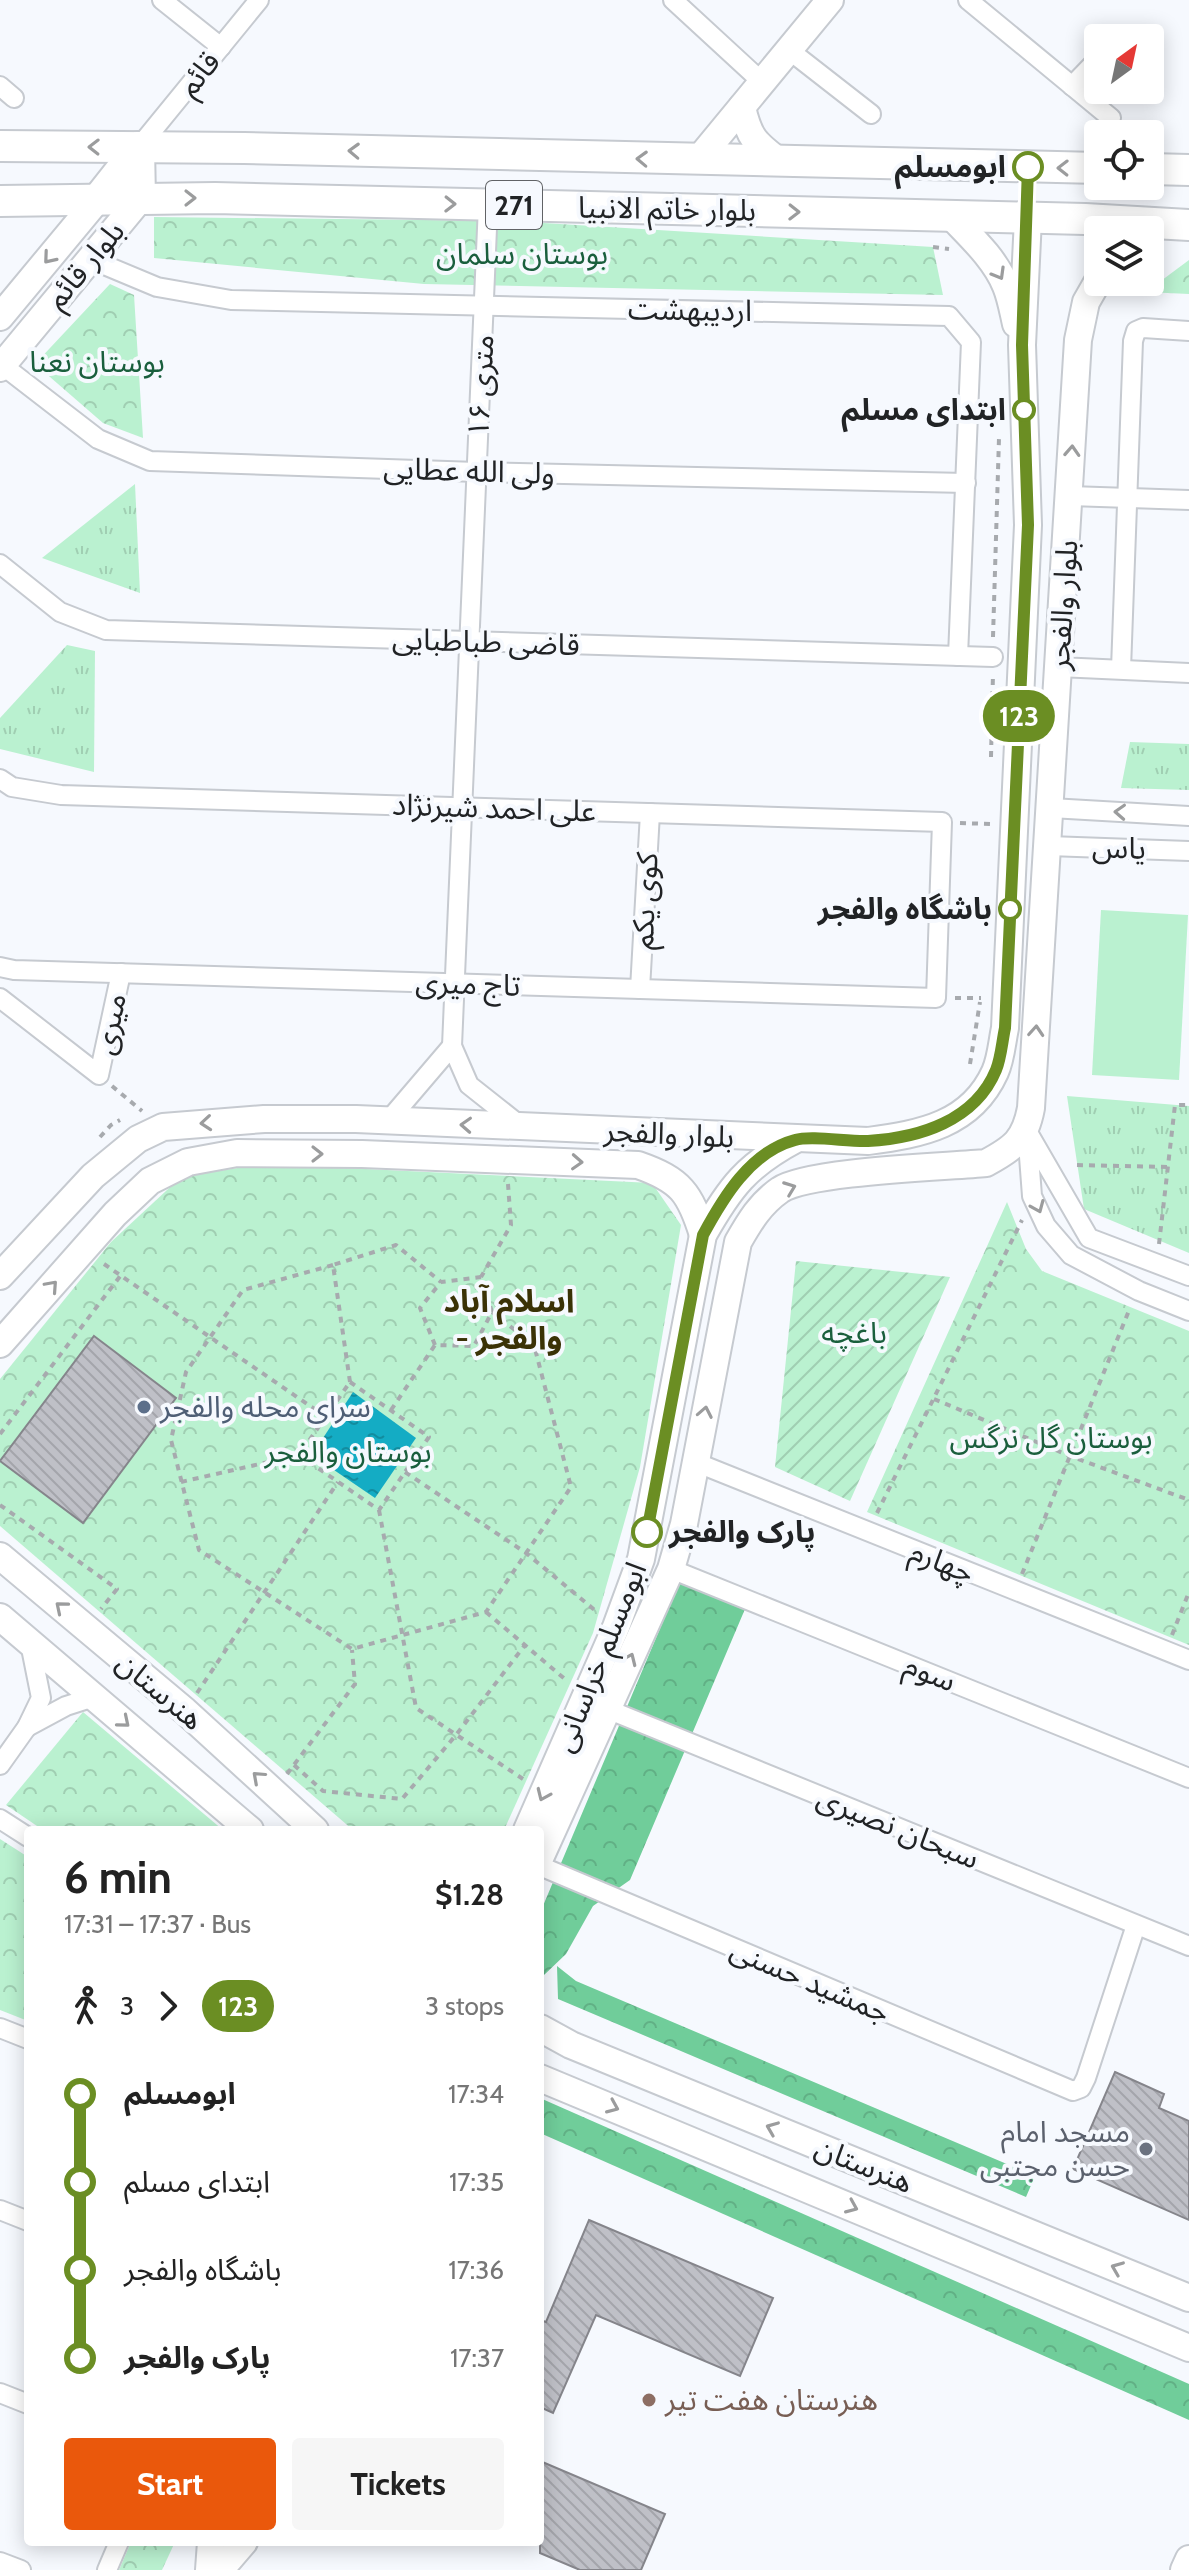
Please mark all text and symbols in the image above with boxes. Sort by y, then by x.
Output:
north arrow [1084,24,1164,104]
map controls [1084,24,1164,296]
street label: قائم [169,44,232,107]
button: locate [1084,120,1164,200]
one-way arrow [87,138,100,155]
one-way arrow [347,142,360,159]
place label: ابومسلم [894,148,1006,190]
one-way arrow [635,150,648,167]
marker: ابومسلم [1013,152,1043,182]
one-way arrow [1056,159,1069,176]
road number: 271 [486,181,542,229]
street label: بلوار خاتم الانبیا [578,188,756,234]
one-way arrow [184,190,197,207]
one-way arrow [444,195,457,213]
one-way arrow [788,204,801,221]
street label: بلوار قائم [37,213,136,319]
button: layers [1084,216,1164,296]
park label: بوستان سلمان [436,235,608,272]
one-way arrow [44,248,59,263]
one-way arrow [989,265,1004,280]
street label: اردیبهشت [628,290,752,329]
street label: ۱۶ متری [459,334,502,438]
park label: بوستان نعنا [29,343,165,380]
place label: ابتدای مسلم [841,391,1006,433]
marker: ابتدای مسلم [1013,399,1035,421]
one-way arrow [1063,444,1080,457]
street label: ولی الله عطایی [383,449,555,492]
street label: بلوار والفجر [1039,539,1086,672]
street label: قاضی طباطبایی [392,620,580,663]
line badge: 123 [973,690,1065,742]
text: 123 [999,699,1039,733]
street label: علی احمد شیرنژاد [391,785,597,830]
one-way arrow [1113,804,1126,821]
street label: یاس [1091,828,1147,867]
street label: کوی یکم [623,851,671,951]
place label: باشگاه والفجر [816,890,992,927]
marker: باشگاه والفجر [999,898,1021,920]
street label: تاج میری [415,963,521,1008]
street label: میری [85,990,134,1058]
one-way arrow [1028,1024,1045,1037]
street label: بلوار والفجر [602,1112,735,1155]
one-way arrow [199,1114,212,1131]
one-way arrow [459,1116,472,1133]
one-way arrow [311,1145,324,1163]
one-way arrow [571,1154,584,1171]
one-way arrow [782,1181,796,1198]
one-way arrow [1028,1199,1044,1213]
one-way arrow [43,1281,57,1295]
district label: اسلام آباد - والفجر [443,1281,575,1357]
park label: باغچه [821,1314,887,1352]
place label: سرای محله والفجر [159,1388,371,1425]
marker: سرای محله والفجر [135,1398,153,1416]
one-way arrow [696,1406,713,1419]
park label: بوستان گل نرگس [949,1419,1153,1456]
park label: بوستان والفجر [263,1433,432,1470]
place label: پارک والفجر [667,1513,815,1552]
marker: پارک والفجر [632,1517,662,1547]
street label: چهارم [903,1532,980,1595]
street label: ابومسلم خراسانی [545,1556,659,1759]
one-way arrow [56,1602,70,1617]
street label: هنرستان [109,1644,211,1738]
street label: سوم [898,1646,961,1703]
one-way arrow [620,1653,636,1668]
one-way arrow [114,1712,129,1727]
one-way arrow [253,1772,267,1787]
street label: سبحان نصیری [812,1778,985,1877]
one-way arrow [537,1787,553,1801]
text: 6 min [64,1851,172,1904]
text: $1.28 [435,1876,504,1913]
text: 17:31 – 17:37 · Bus [64,1908,251,1940]
street label: جمشید حسنی [725,1930,896,2031]
icon: walk [64,1984,108,2028]
icon: forward [146,1984,190,2028]
text: 123 [218,1989,258,2023]
text: 3 [120,1990,134,2022]
text: 3 stops [425,1990,504,2022]
text: ابومسلم [124,2075,236,2112]
text: 17:34 [448,2078,504,2110]
one-way arrow [604,2097,619,2113]
place label: مسجد امام حسن مجتبی [980,2113,1130,2184]
one-way arrow [766,2121,781,2137]
street label: هنرستان [810,2128,919,2201]
marker: مسجد امام حسن مجتبی [1137,2140,1155,2158]
text: ابتدای مسلم [124,2163,270,2200]
text: 17:35 [449,2166,504,2198]
one-way arrow [845,2197,859,2214]
text: باشگاه والفجر [124,2251,281,2288]
text: 17:36 [448,2254,504,2286]
one-way arrow [1111,2262,1125,2278]
text: پارک والفجر [124,2339,270,2376]
text: 17:37 [450,2342,504,2374]
place label: هنرستان هفت تیر [664,2381,878,2418]
marker: هنرستان هفت تیر [640,2391,658,2409]
button: Start [64,2438,276,2530]
button: Tickets [292,2438,504,2530]

